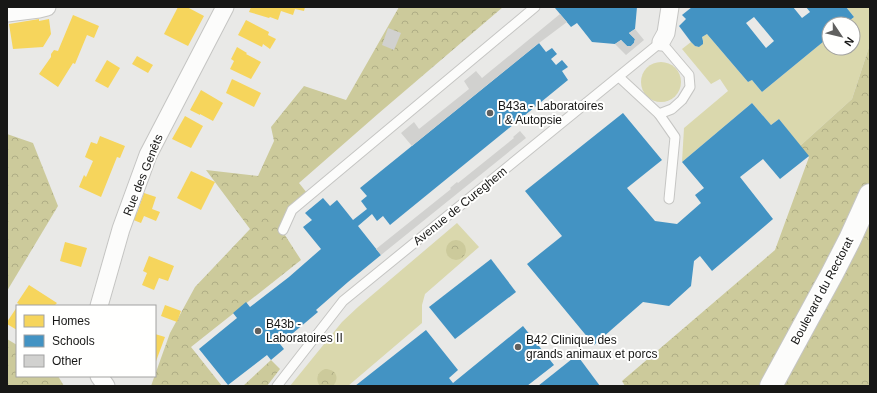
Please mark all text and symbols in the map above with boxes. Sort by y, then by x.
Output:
north arrow [821,16,861,56]
text: N [842,35,856,48]
place label: B43a - Laboratoires I & Autopsie [498,99,603,127]
marker: B43a - Laboratoires I & Autopsie [485,108,495,118]
street label: Rue des Genêts [120,132,166,218]
street label: Avenue de Cureghem [410,164,510,248]
street label: Boulevard du Rectorat [788,234,857,347]
legend [16,305,156,377]
text: Homes [52,314,90,328]
place label: B43b - Laboratoires II [266,317,343,345]
marker: B43b - Laboratoires II [253,326,263,336]
place label: B42 Clinique des grands animaux et porcs [526,333,657,361]
text: Schools [52,334,95,348]
marker: B42 Clinique des grands animaux et porcs [513,342,523,352]
text: Other [52,354,82,368]

